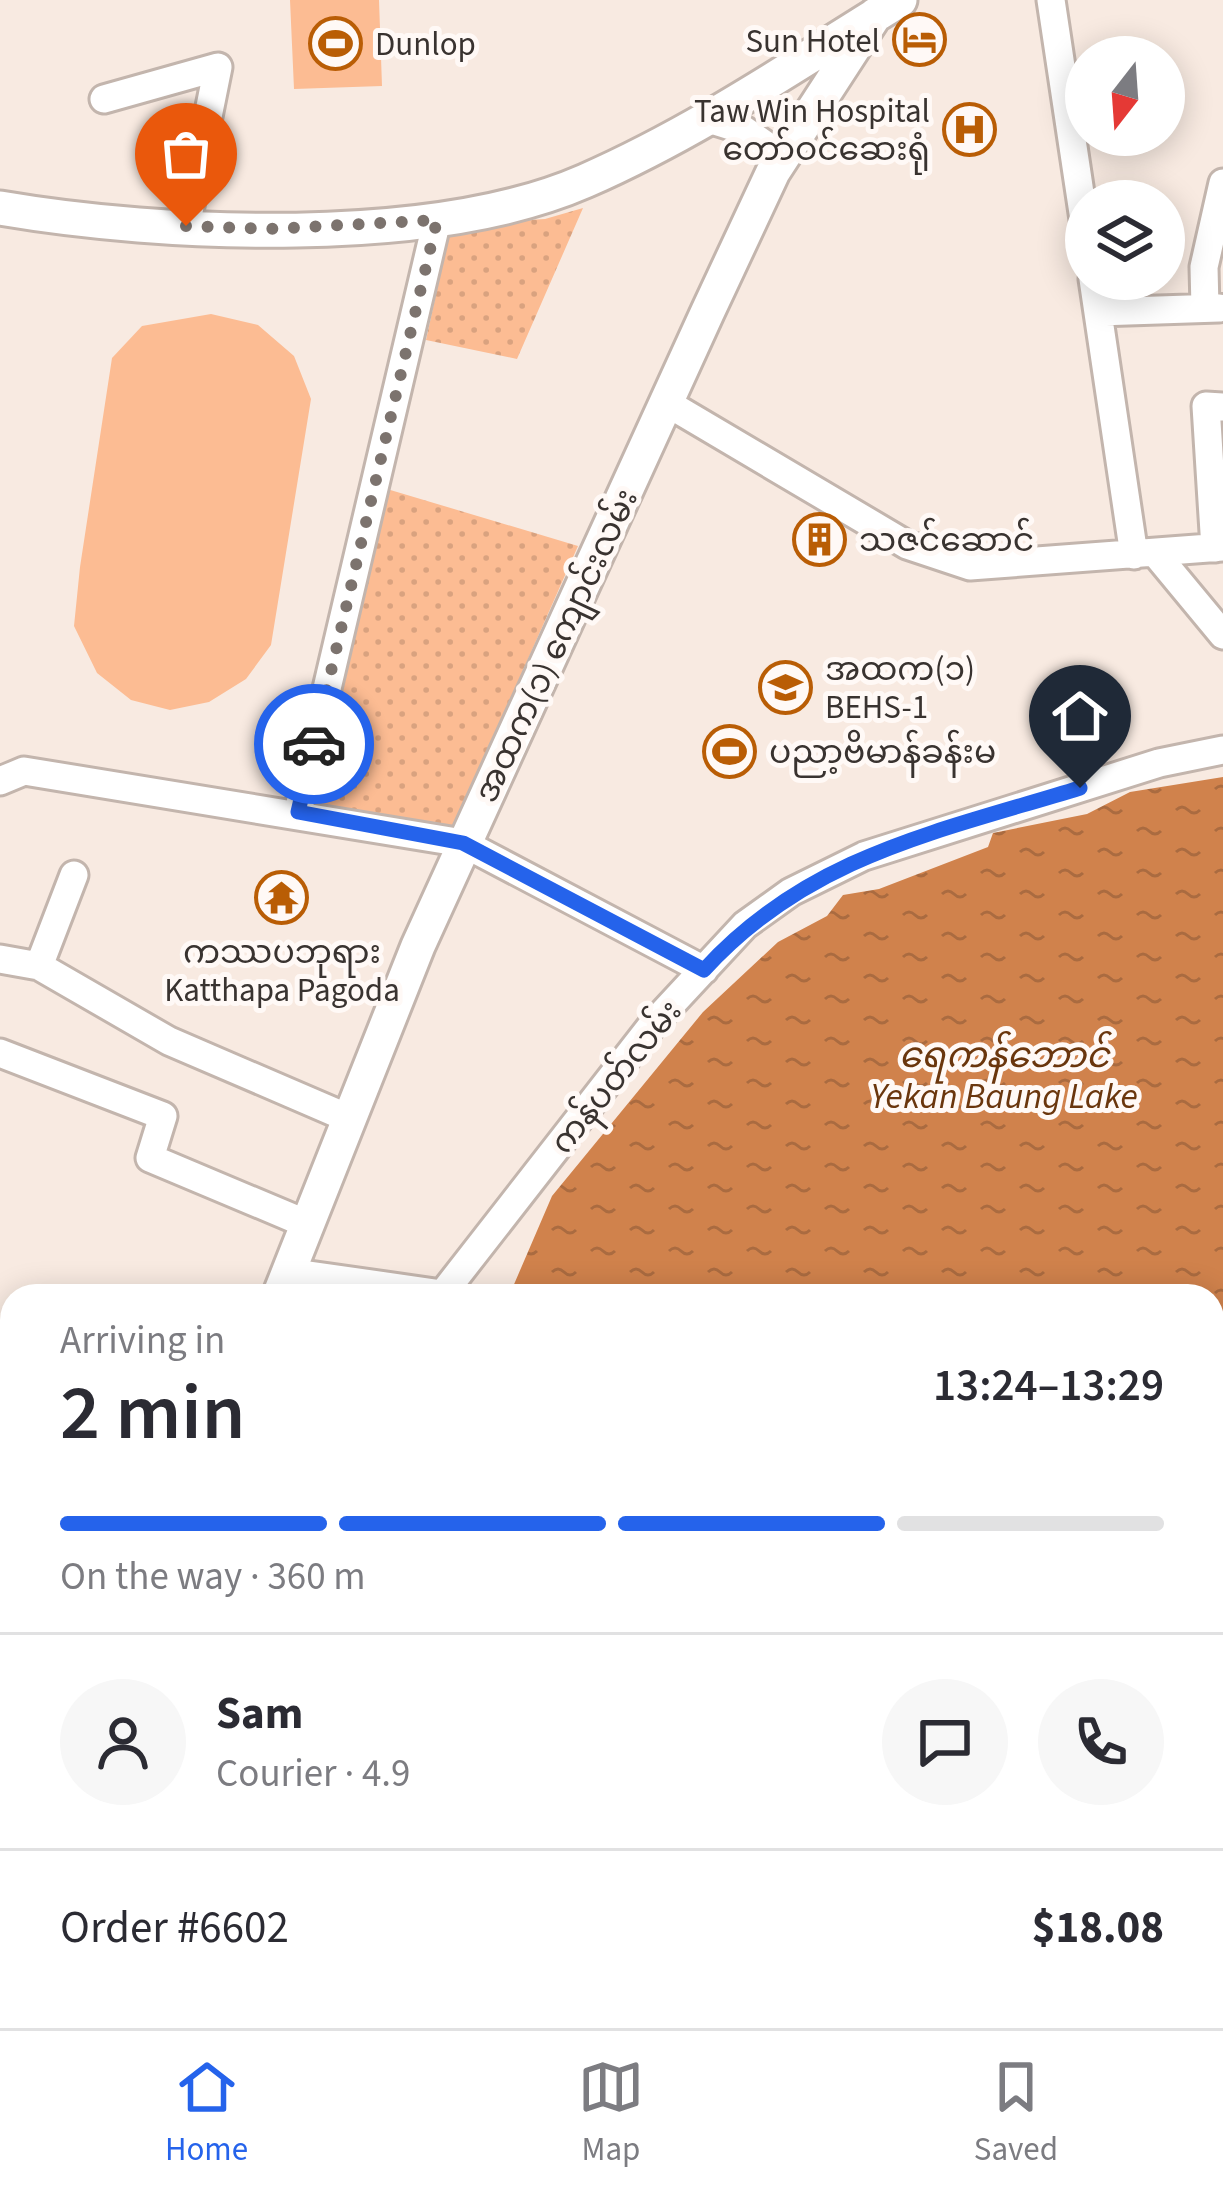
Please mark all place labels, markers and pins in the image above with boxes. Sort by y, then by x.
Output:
hotel icon: Sun Hotel [891,12,947,68]
sports icon: Dunlop [308,15,364,71]
place label: Sun Hotel [745,18,880,65]
place label: Dunlop [375,21,476,68]
place label: Taw Win Hospital တော်ဝင်ဆေးရုံ [694,88,930,175]
hospital icon: Taw Win Hospital တော်ဝင်ဆေးရုံ [941,101,997,157]
pin [135,103,237,226]
building icon: သဇင်ဆောင် [792,511,848,567]
place label: သဇင်ဆောင် [859,517,1034,564]
place label: အထက(၁) BEHS-1 [825,646,975,731]
school or university icon: အထက(၁) BEHS-1 [758,659,814,715]
pin [1029,665,1131,788]
sports icon: ပညာ့ဗိမာန်ခန်းမ [702,723,758,779]
place label: ပညာ့ဗိမာန်ခန်းမ [769,729,996,778]
temple icon: ကဿပဘုရား Katthapa Pagoda [254,869,310,925]
place label: ကဿပဘုရား Katthapa Pagoda [164,929,400,1014]

